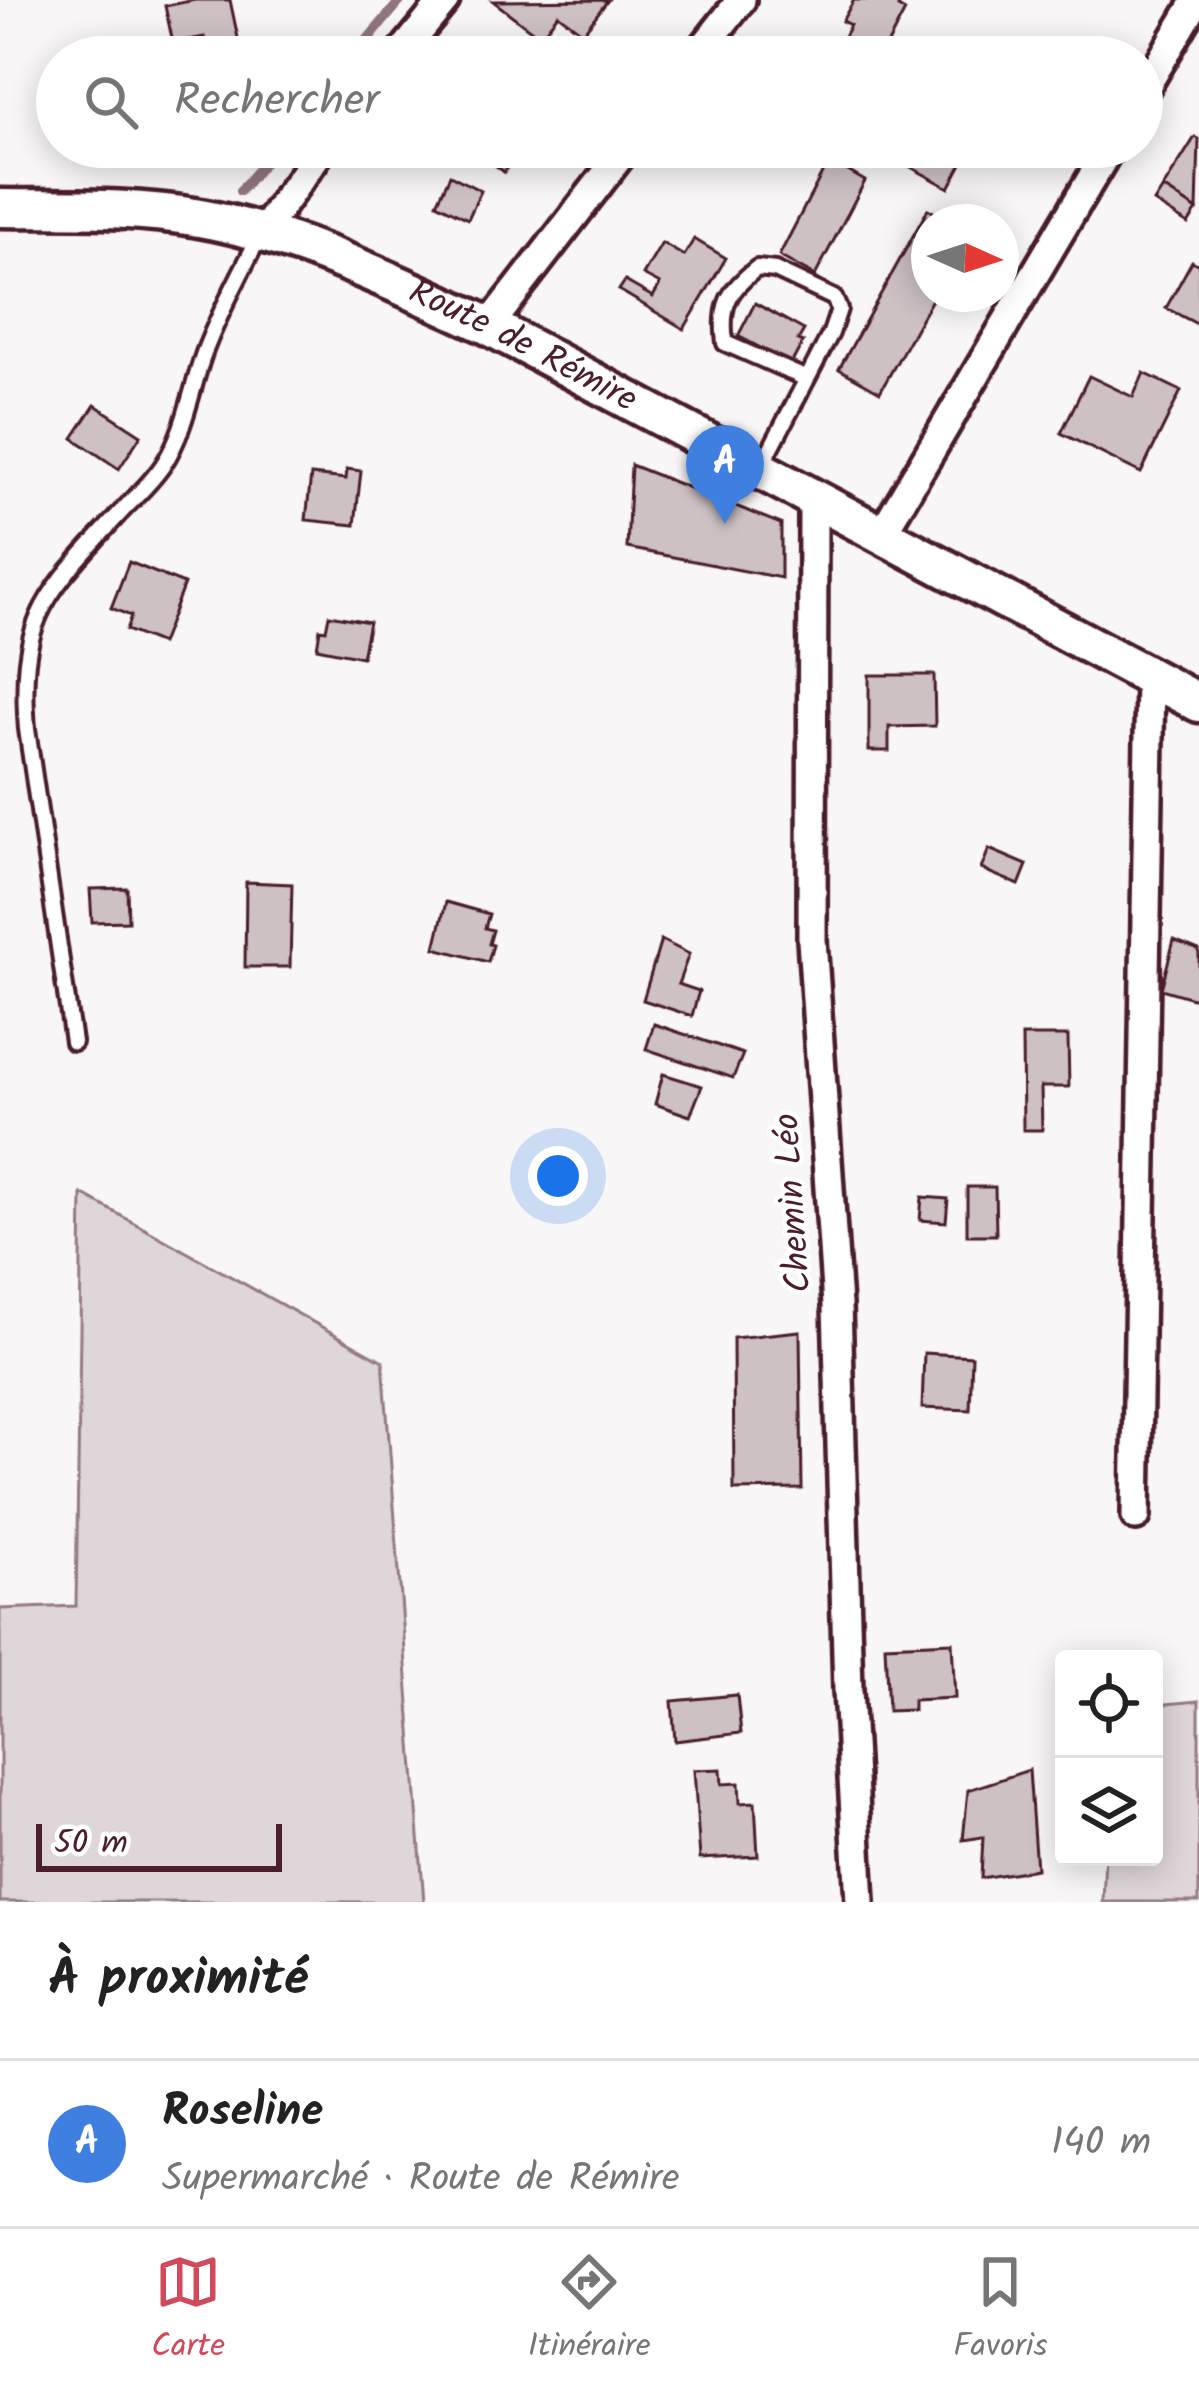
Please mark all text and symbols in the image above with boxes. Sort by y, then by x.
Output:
search box [36,36,1163,168]
text: Rechercher [174,66,379,138]
icon: search [78,69,144,135]
north arrow [911,204,1019,312]
street label: Route de Rémire [399,264,647,428]
pin: A [686,425,764,524]
street label: Chemin Léo [759,1111,829,1295]
your location [528,1146,588,1206]
map controls [1055,1650,1163,1866]
button: locate [1055,1650,1163,1758]
button: layers [1055,1758,1163,1866]
scale bar [36,1818,282,1871]
text: 50 m [54,1818,128,1871]
text: À proximité [48,1940,308,2021]
text: Roseline [162,2077,323,2149]
text: A [75,2113,99,2175]
text: 140 m [1051,2113,1151,2175]
text: Supermarché · Route de Rémire [162,2149,679,2211]
tab: Carte [151,2249,225,2374]
tab: Itinéraire [528,2249,651,2374]
tab: Favoris [953,2249,1048,2374]

